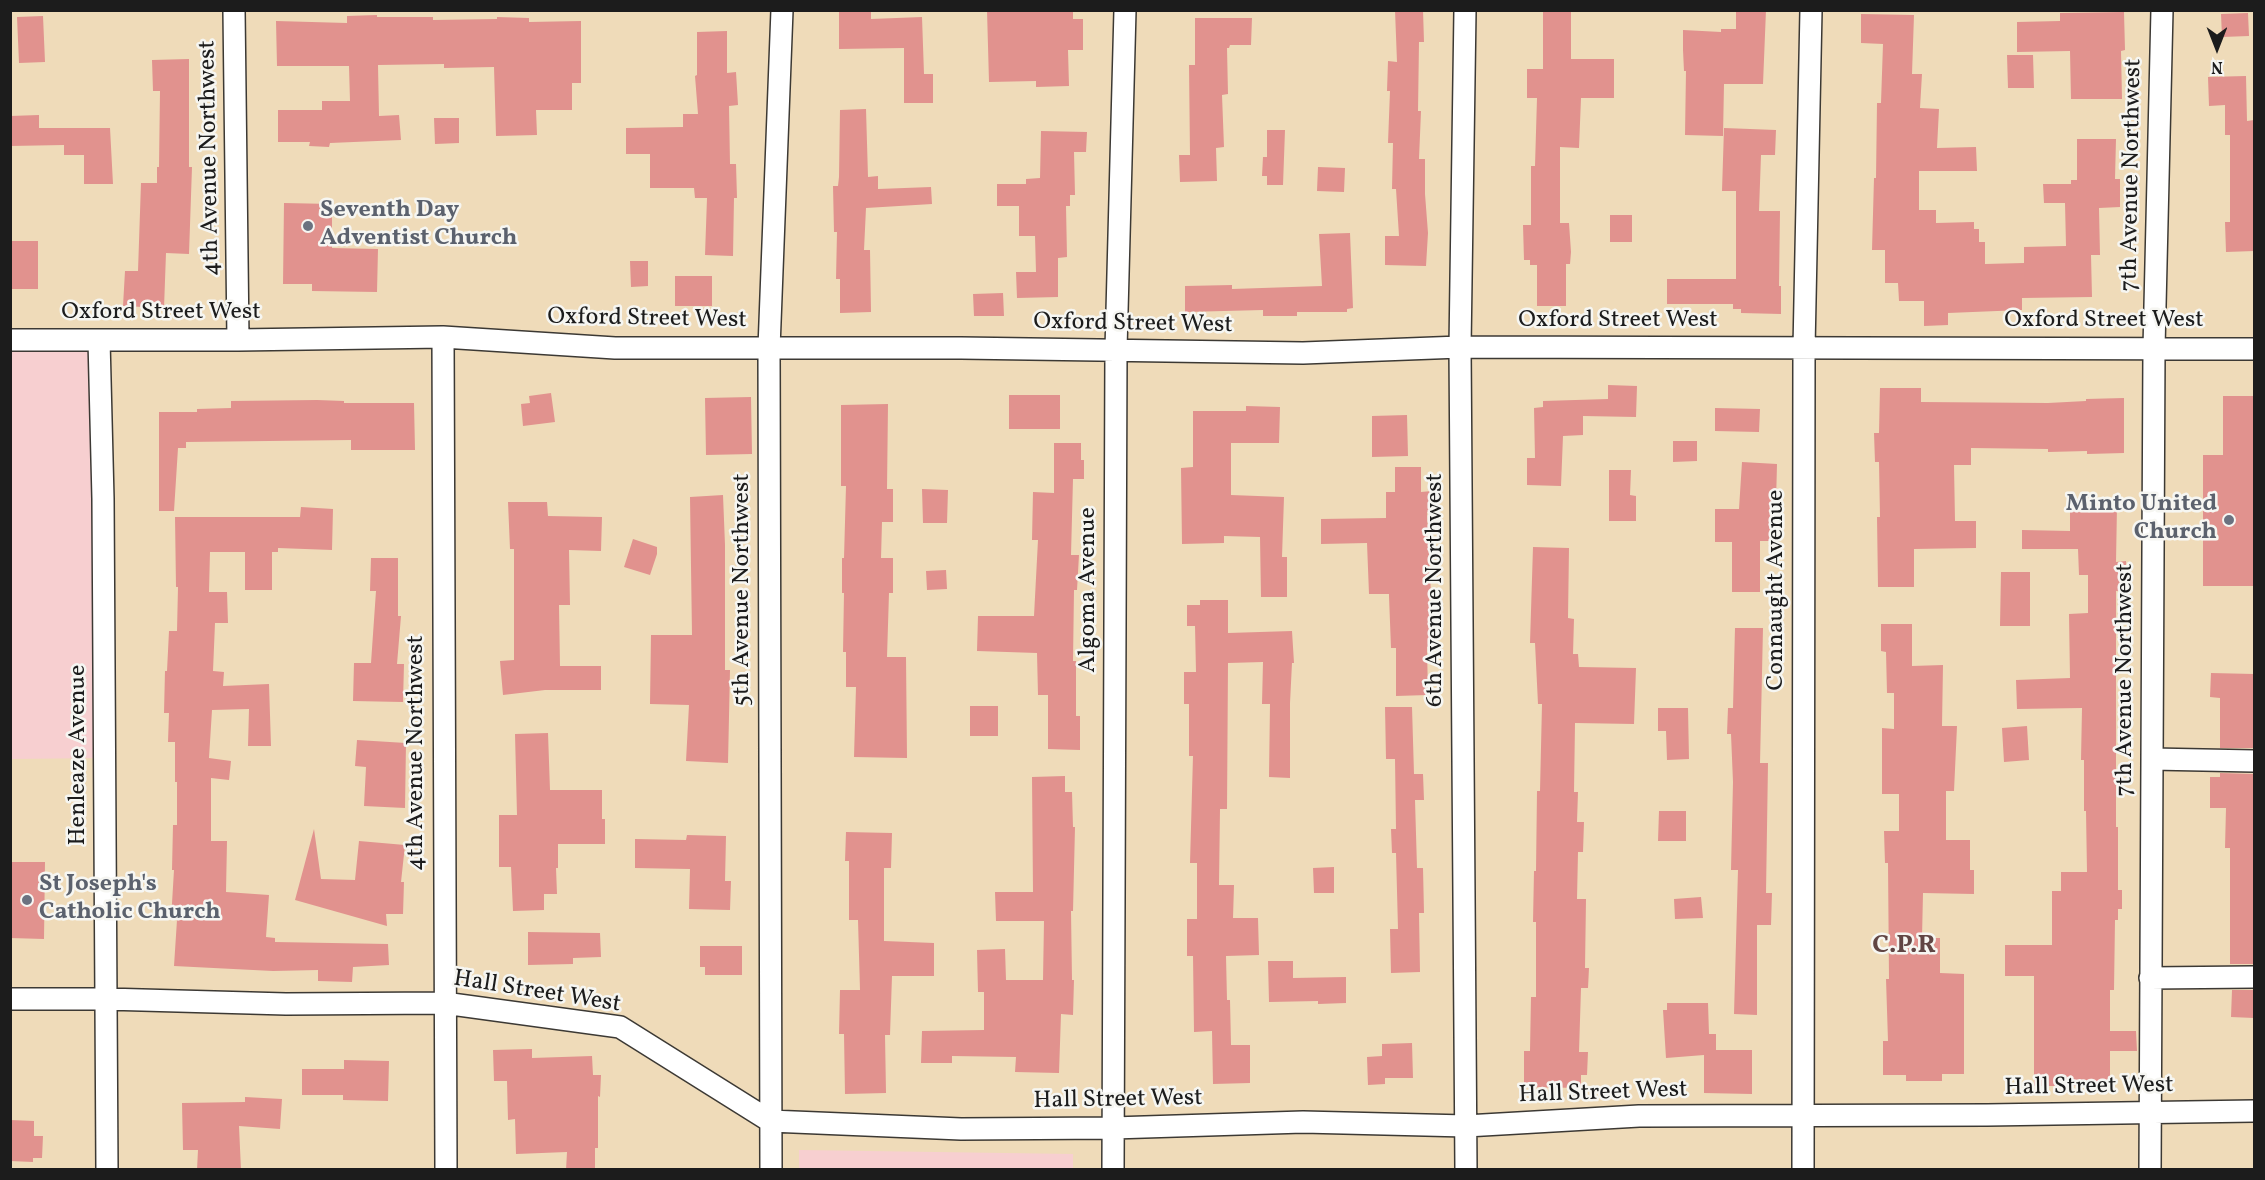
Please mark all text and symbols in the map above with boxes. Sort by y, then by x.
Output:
north arrow [2187,18,2247,78]
street label: 4th Avenue Northwest [195,40,227,276]
text: N [2211,55,2223,77]
street label: 7th Avenue Northwest [2117,58,2149,292]
place label: Seventh Day Adventist Church [320,198,517,254]
marker: Seventh Day Adventist Church [301,219,315,233]
street label: Oxford Street West [61,300,261,328]
street label: Oxford Street West [547,304,747,336]
street label: Oxford Street West [1518,308,1718,336]
street label: Oxford Street West [2004,308,2204,336]
street label: Oxford Street West [1033,309,1233,341]
street label: 5th Avenue Northwest [730,473,758,707]
street label: 6th Avenue Northwest [1423,473,1451,707]
street label: Connaught Avenue [1764,490,1792,690]
place label: Minto United Church [2066,492,2217,548]
street label: Algoma Avenue [1076,507,1104,673]
marker: Minto United Church [2222,513,2236,527]
street label: 7th Avenue Northwest [2113,563,2141,797]
street label: 4th Avenue Northwest [404,635,432,871]
street label: Henleaze Avenue [66,665,94,845]
place label: St Joseph's Catholic Church [39,872,221,928]
marker: St Joseph's Catholic Church [20,893,34,907]
district label: C.P.R [1872,931,1936,963]
street label: Hall Street West [451,966,623,1020]
street label: Hall Street West [2004,1072,2174,1104]
street label: Hall Street West [1518,1077,1688,1111]
street label: Hall Street West [1033,1085,1203,1117]

